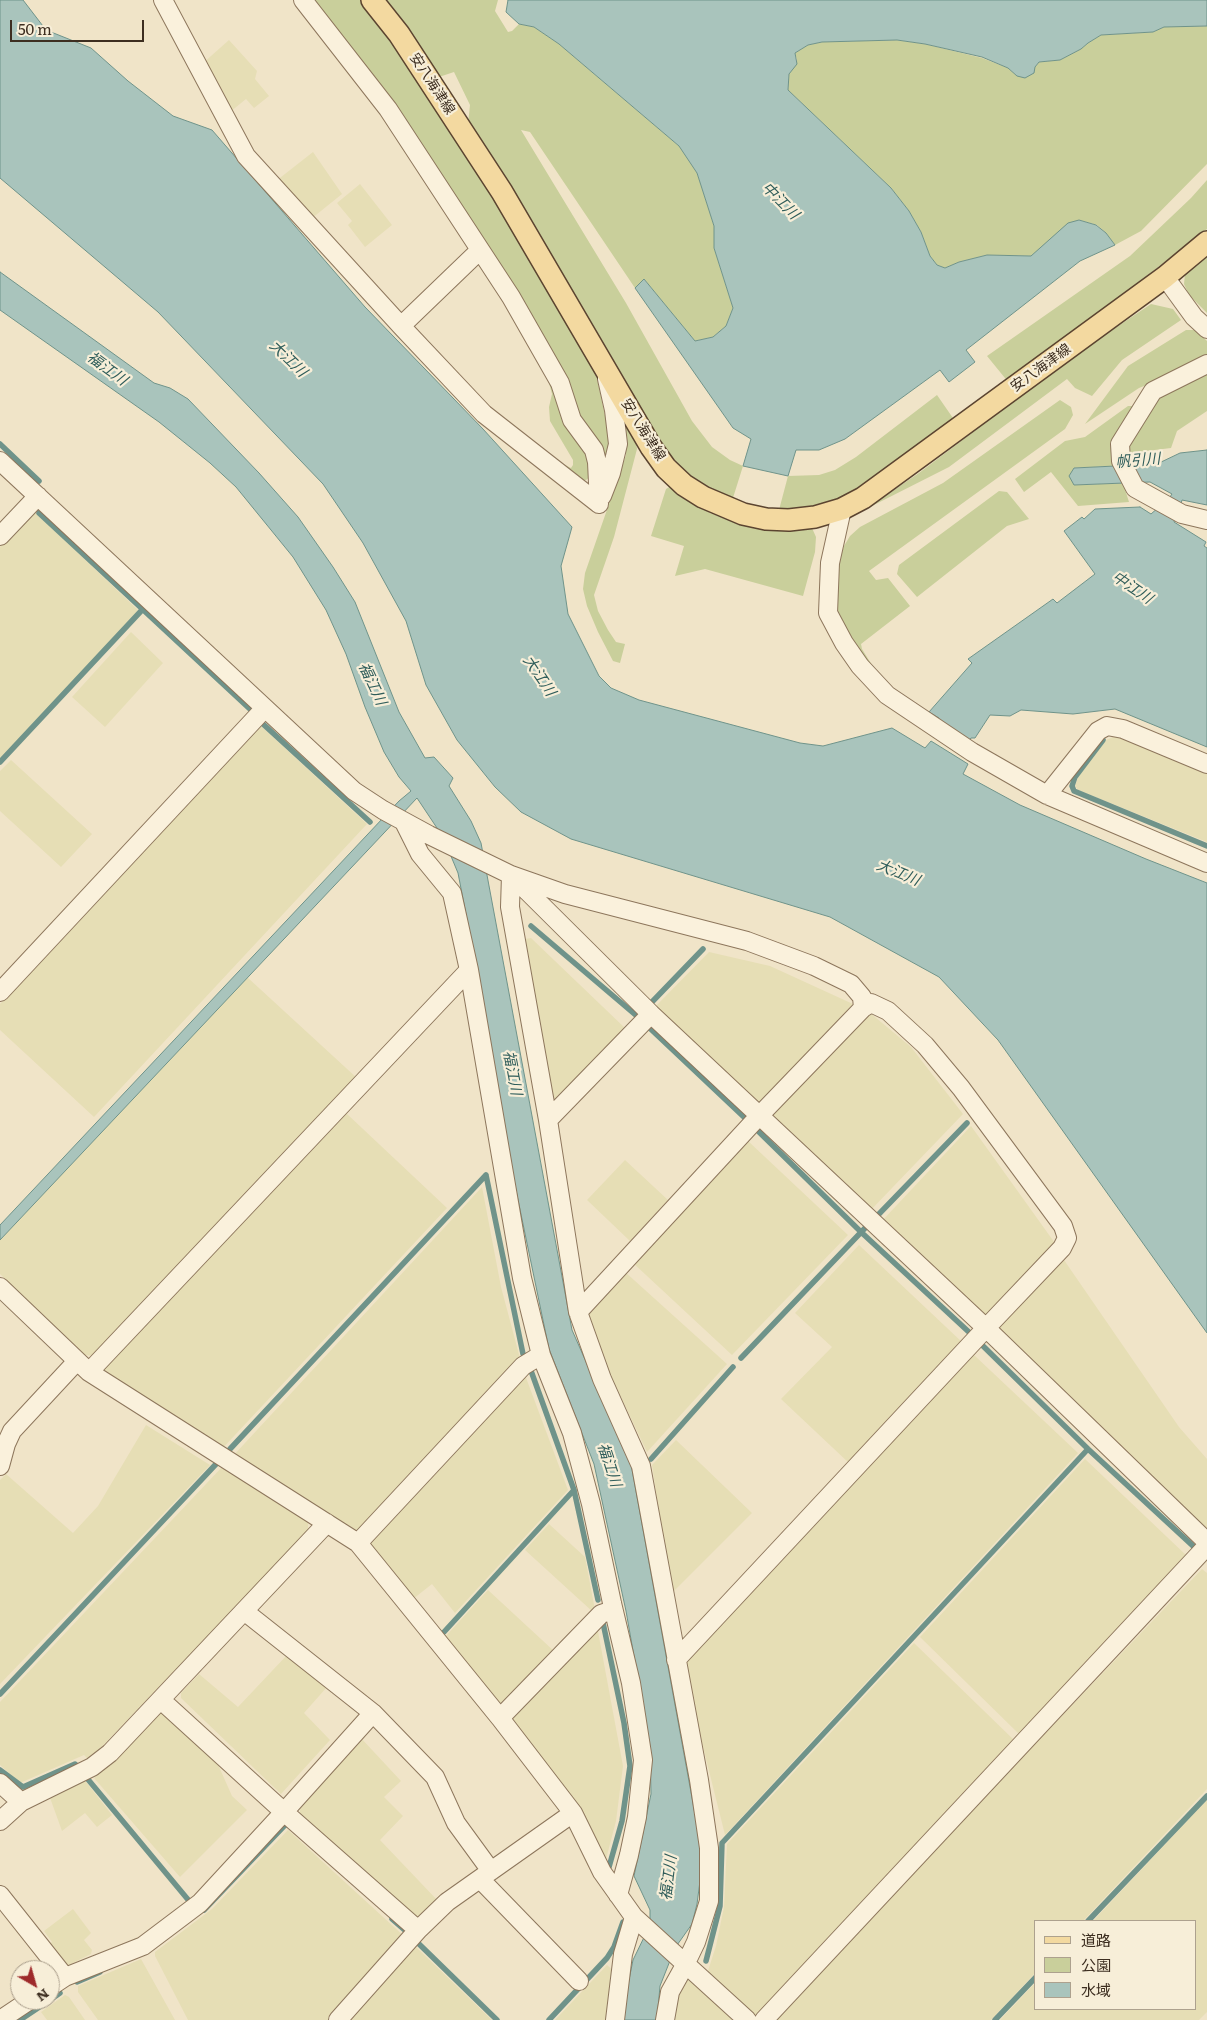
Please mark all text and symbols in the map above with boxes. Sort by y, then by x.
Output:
scale bar [12,10,146,42]
text: 50 m [18,17,52,40]
street label: 安八海津線 [406,50,458,118]
water label: 中江川 [758,179,802,223]
water label: 大江川 [266,337,310,381]
street label: 安八海津線 [1008,341,1074,395]
water label: 福江川 [84,348,130,390]
street label: 安八海津線 [617,396,669,464]
water label: 帆引川 [1115,450,1161,472]
water label: 中江川 [1108,568,1156,608]
water label: 大江川 [519,652,559,700]
water label: 福江川 [354,660,390,708]
water label: 大江川 [874,856,922,890]
water label: 福江川 [499,1049,525,1097]
water label: 福江川 [593,1441,625,1489]
water label: 福江川 [657,1855,681,1901]
legend [1034,1920,1197,2010]
text: 道路 [1081,1928,1111,1951]
text: 公園 [1081,1953,1111,1976]
north arrow [10,1960,60,2010]
text: 水域 [1081,1978,1111,2001]
text: N [33,1985,54,2008]

